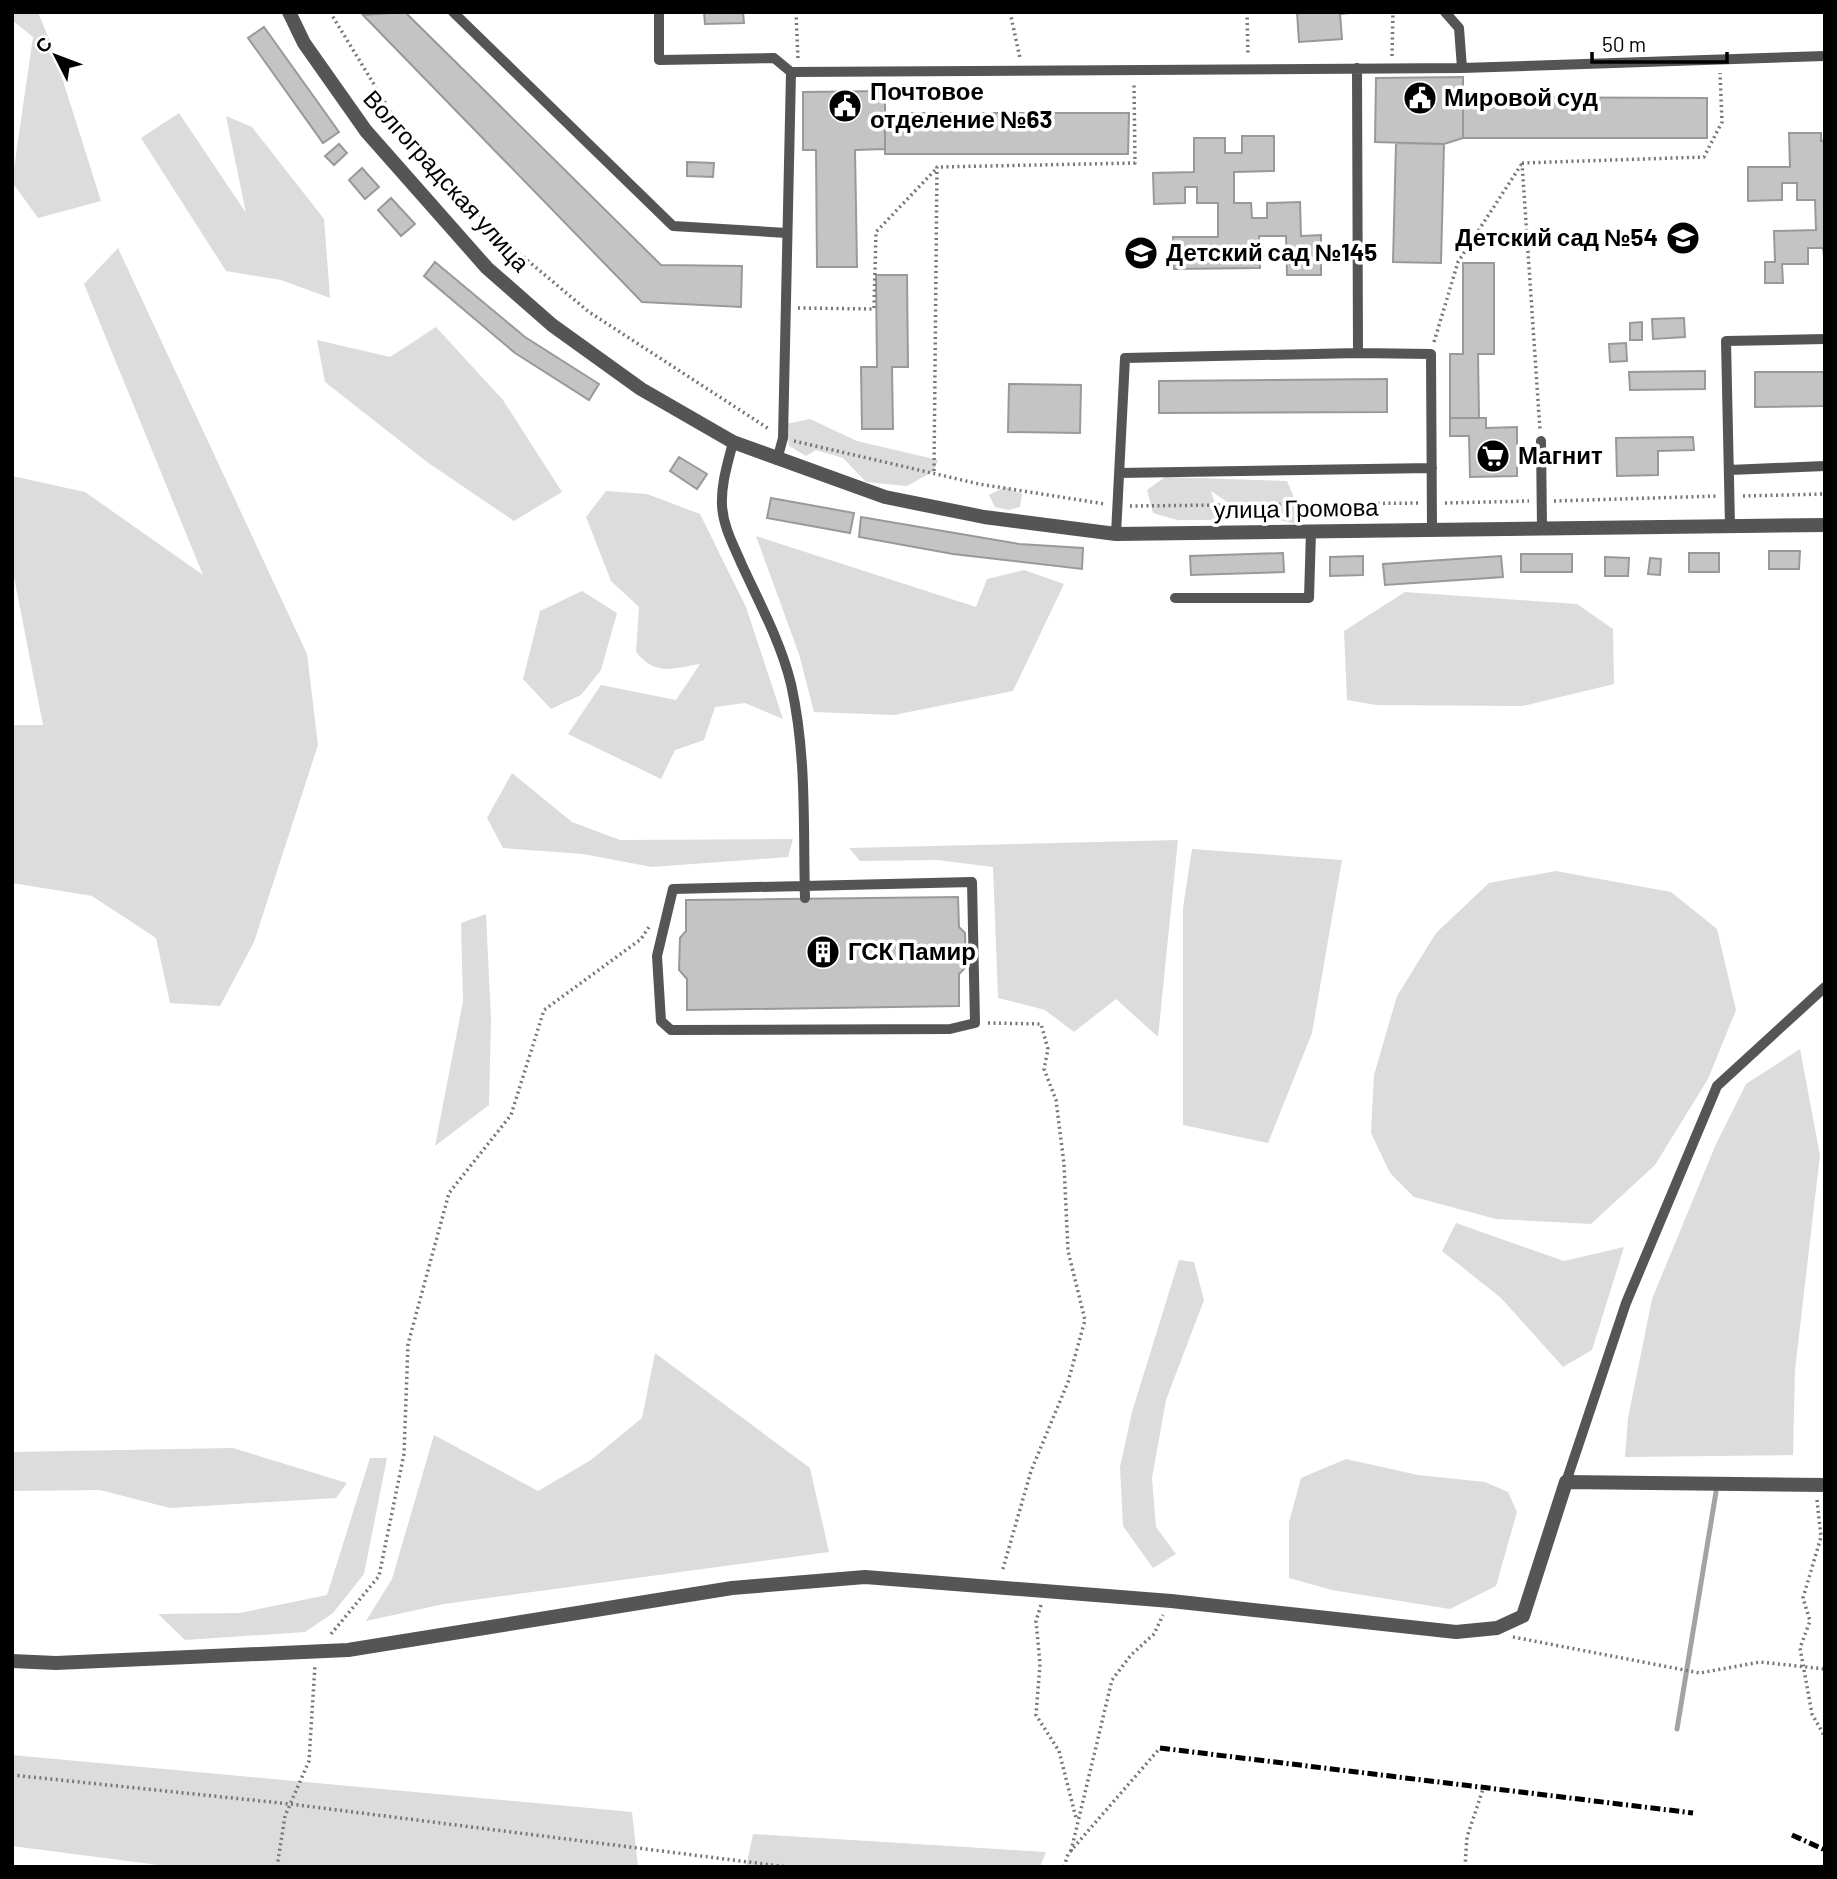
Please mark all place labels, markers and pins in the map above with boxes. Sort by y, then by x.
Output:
place label: Почтовое отделение №63 [870,76,1052,133]
public building icon: Мировой суд [1401,79,1439,117]
place label: Мировой суд [1444,82,1598,111]
public building icon: Почтовое отделение №63 [826,87,864,125]
school or university icon: Детский сад №54 [1664,219,1702,257]
place label: Детский сад №54 [1455,222,1658,251]
school or university icon: Детский сад №145 [1122,234,1160,272]
place label: Детский сад №145 [1166,237,1377,266]
supermarket icon: Магнит [1474,437,1512,475]
place label: Магнит [1518,440,1603,469]
building icon: ГСК Памир [804,933,842,971]
place label: ГСК Памир [848,936,976,965]

